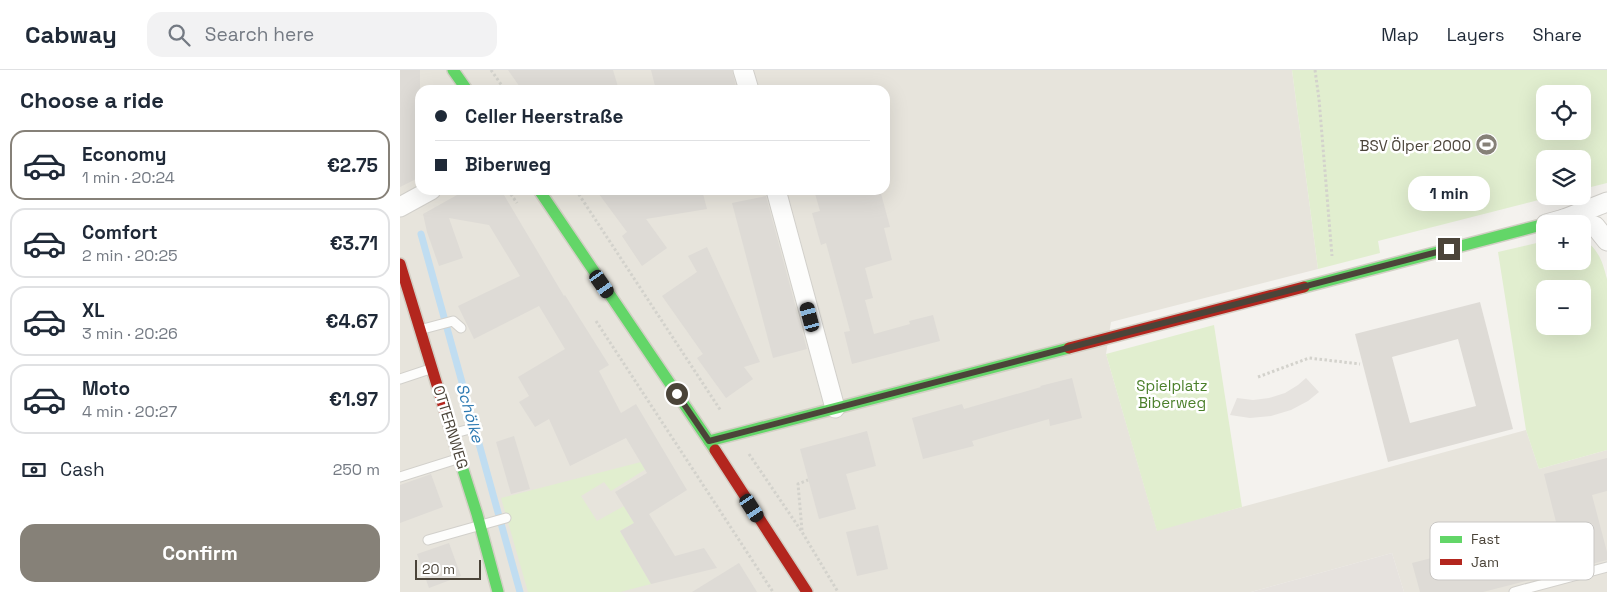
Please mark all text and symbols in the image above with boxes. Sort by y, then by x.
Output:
search box [147,12,497,57]
text: Cabway [25,19,117,50]
icon: search [165,21,193,49]
text: Search here [205,22,314,47]
text: Map [1381,23,1419,46]
text: Layers [1447,23,1504,46]
text: Share [1532,23,1582,46]
map controls [1536,85,1591,335]
button: locate [1536,85,1591,140]
text: Choose a ride [20,86,164,114]
text: Celler Heerstraße [465,104,623,129]
sports icon: BSV Ölper 2000 [1475,133,1499,157]
place label: BSV Ölper 2000 [1359,136,1471,155]
text: Economy [82,142,166,167]
icon: car [22,143,67,188]
button: layers [1536,150,1591,205]
text: Biberweg [465,152,551,177]
text: €2.75 [327,153,378,178]
text: 1 min · 20:24 [82,167,175,188]
callout: 1 min [1408,176,1490,212]
text: 1 min [1429,183,1469,204]
button: + [1536,215,1591,270]
text: Comfort [82,220,158,245]
icon: car [22,221,67,266]
text: €3.71 [330,231,378,256]
route end [1438,238,1460,260]
text: 2 min · 20:25 [82,245,178,266]
car [587,267,616,301]
button: − [1536,280,1591,335]
text: XL [82,298,105,323]
icon: car [22,299,67,344]
car [798,301,821,333]
text: €4.67 [326,309,378,334]
text: 3 min · 20:26 [82,323,178,344]
text: Moto [82,376,130,401]
park label: Spielplatz Biberweg [1136,376,1208,412]
icon: car [22,377,67,422]
water label: Schölke [452,381,489,446]
street label: OTTERNWEG [429,383,473,471]
route start [666,383,688,405]
text: €1.97 [329,387,378,412]
text: 4 min · 20:27 [82,401,177,422]
icon: cash [20,456,48,484]
text: Cash [60,457,105,482]
text: 250 m [333,459,380,480]
car [737,491,766,525]
legend [1430,522,1594,580]
button: Confirm [20,524,380,582]
text: Fast [1471,530,1500,548]
text: Jam [1471,553,1499,571]
scale bar [415,557,481,580]
text: 20 m [422,560,455,578]

